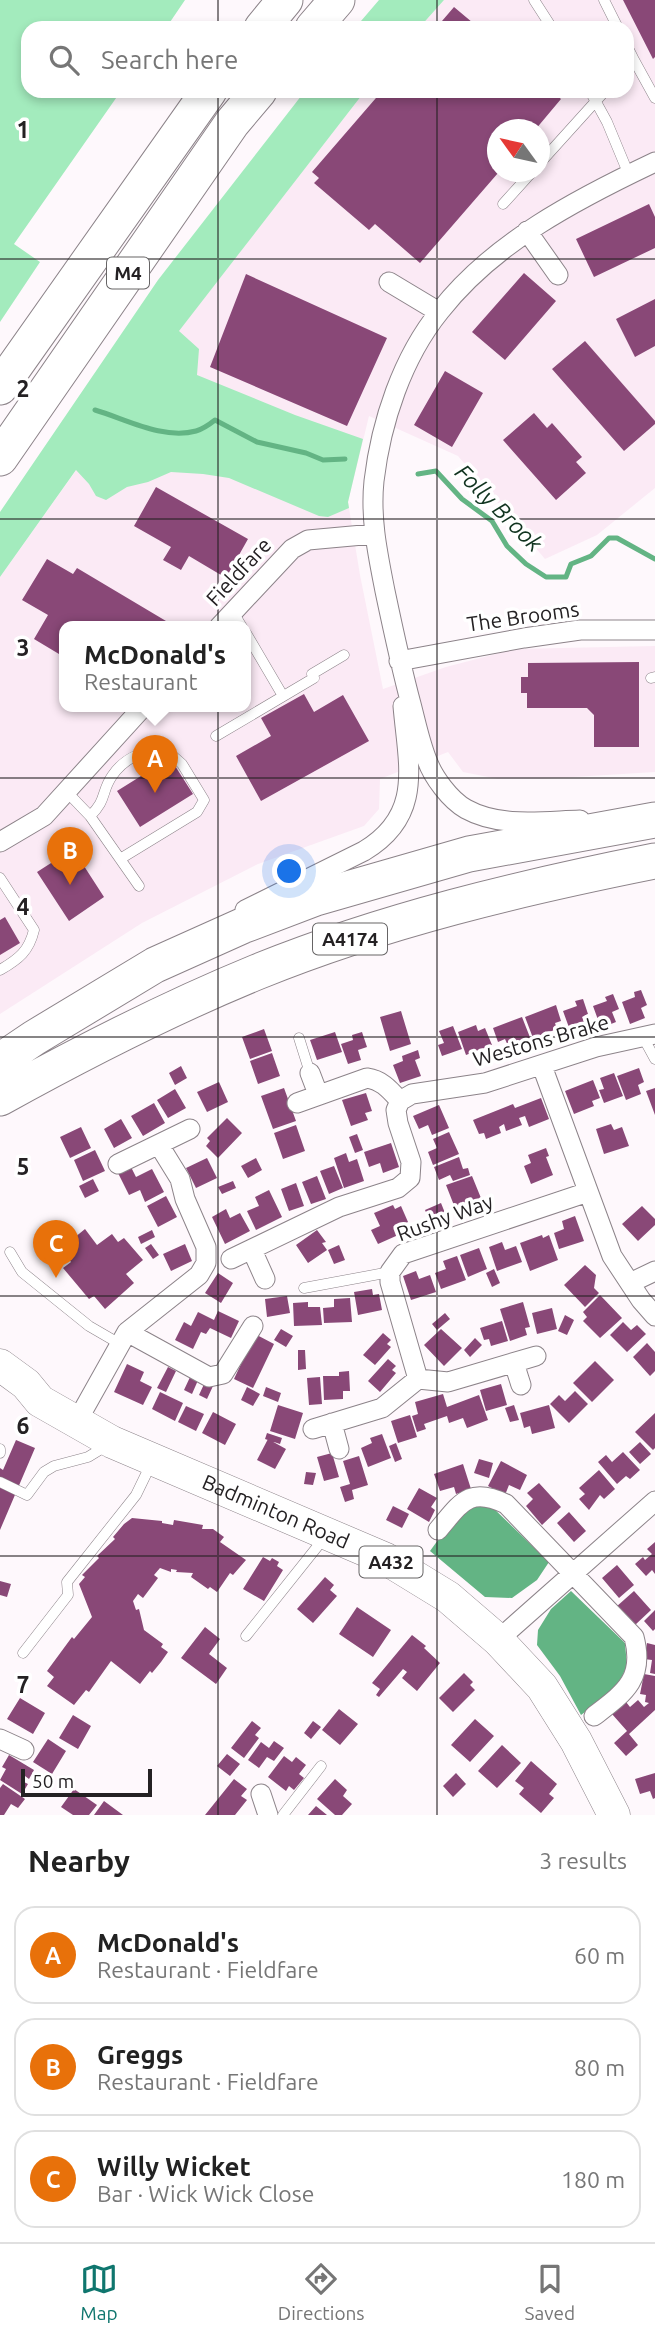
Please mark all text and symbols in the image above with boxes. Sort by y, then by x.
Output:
search box [21,21,634,98]
icon: search [45,41,83,79]
text: Search here [101,45,238,74]
text: 1 [17,117,29,142]
north arrow [487,119,550,182]
road number: M4 [107,258,149,288]
text: 2 [17,376,29,401]
water label: Folly Brook [451,459,548,556]
street label: Fieldfare [201,532,276,610]
street label: The Brooms [465,596,581,636]
popup [59,621,251,712]
text: 3 [17,635,29,660]
text: McDonald's [84,640,226,669]
text: Restaurant [84,669,198,694]
pin: A [132,735,178,793]
pin: B [47,827,93,885]
your location [272,854,306,888]
text: 4 [17,894,30,919]
road number: A4174 [313,923,387,954]
street label: Westons Brake [470,1009,611,1071]
text: 5 [17,1154,29,1179]
street label: Rushy Way [393,1189,496,1246]
pin: C [33,1220,79,1278]
text: 6 [17,1413,30,1438]
street label: Badminton Road [199,1469,353,1553]
road number: A432 [360,1546,422,1578]
text: 7 [17,1672,29,1697]
scale bar [21,1766,152,1798]
text: 50 m [32,1770,74,1792]
text: Nearby [28,1844,130,1878]
text: 3 results [539,1848,627,1873]
text: McDonald's [97,1928,239,1957]
text: A [45,1943,61,1968]
text: 60 m [574,1943,625,1968]
text: Restaurant · Fieldfare [97,1957,319,1982]
text: Greggs [97,2040,183,2069]
text: B [45,2055,61,2080]
text: 80 m [574,2055,625,2080]
text: Restaurant · Fieldfare [97,2069,319,2094]
text: Willy Wicket [97,2152,251,2181]
text: C [46,2167,60,2192]
text: 180 m [561,2167,625,2192]
text: Bar · Wick Wick Close [97,2181,314,2206]
tab: Map [80,2260,118,2324]
tab: Directions [278,2260,365,2324]
tab: Saved [524,2260,575,2324]

